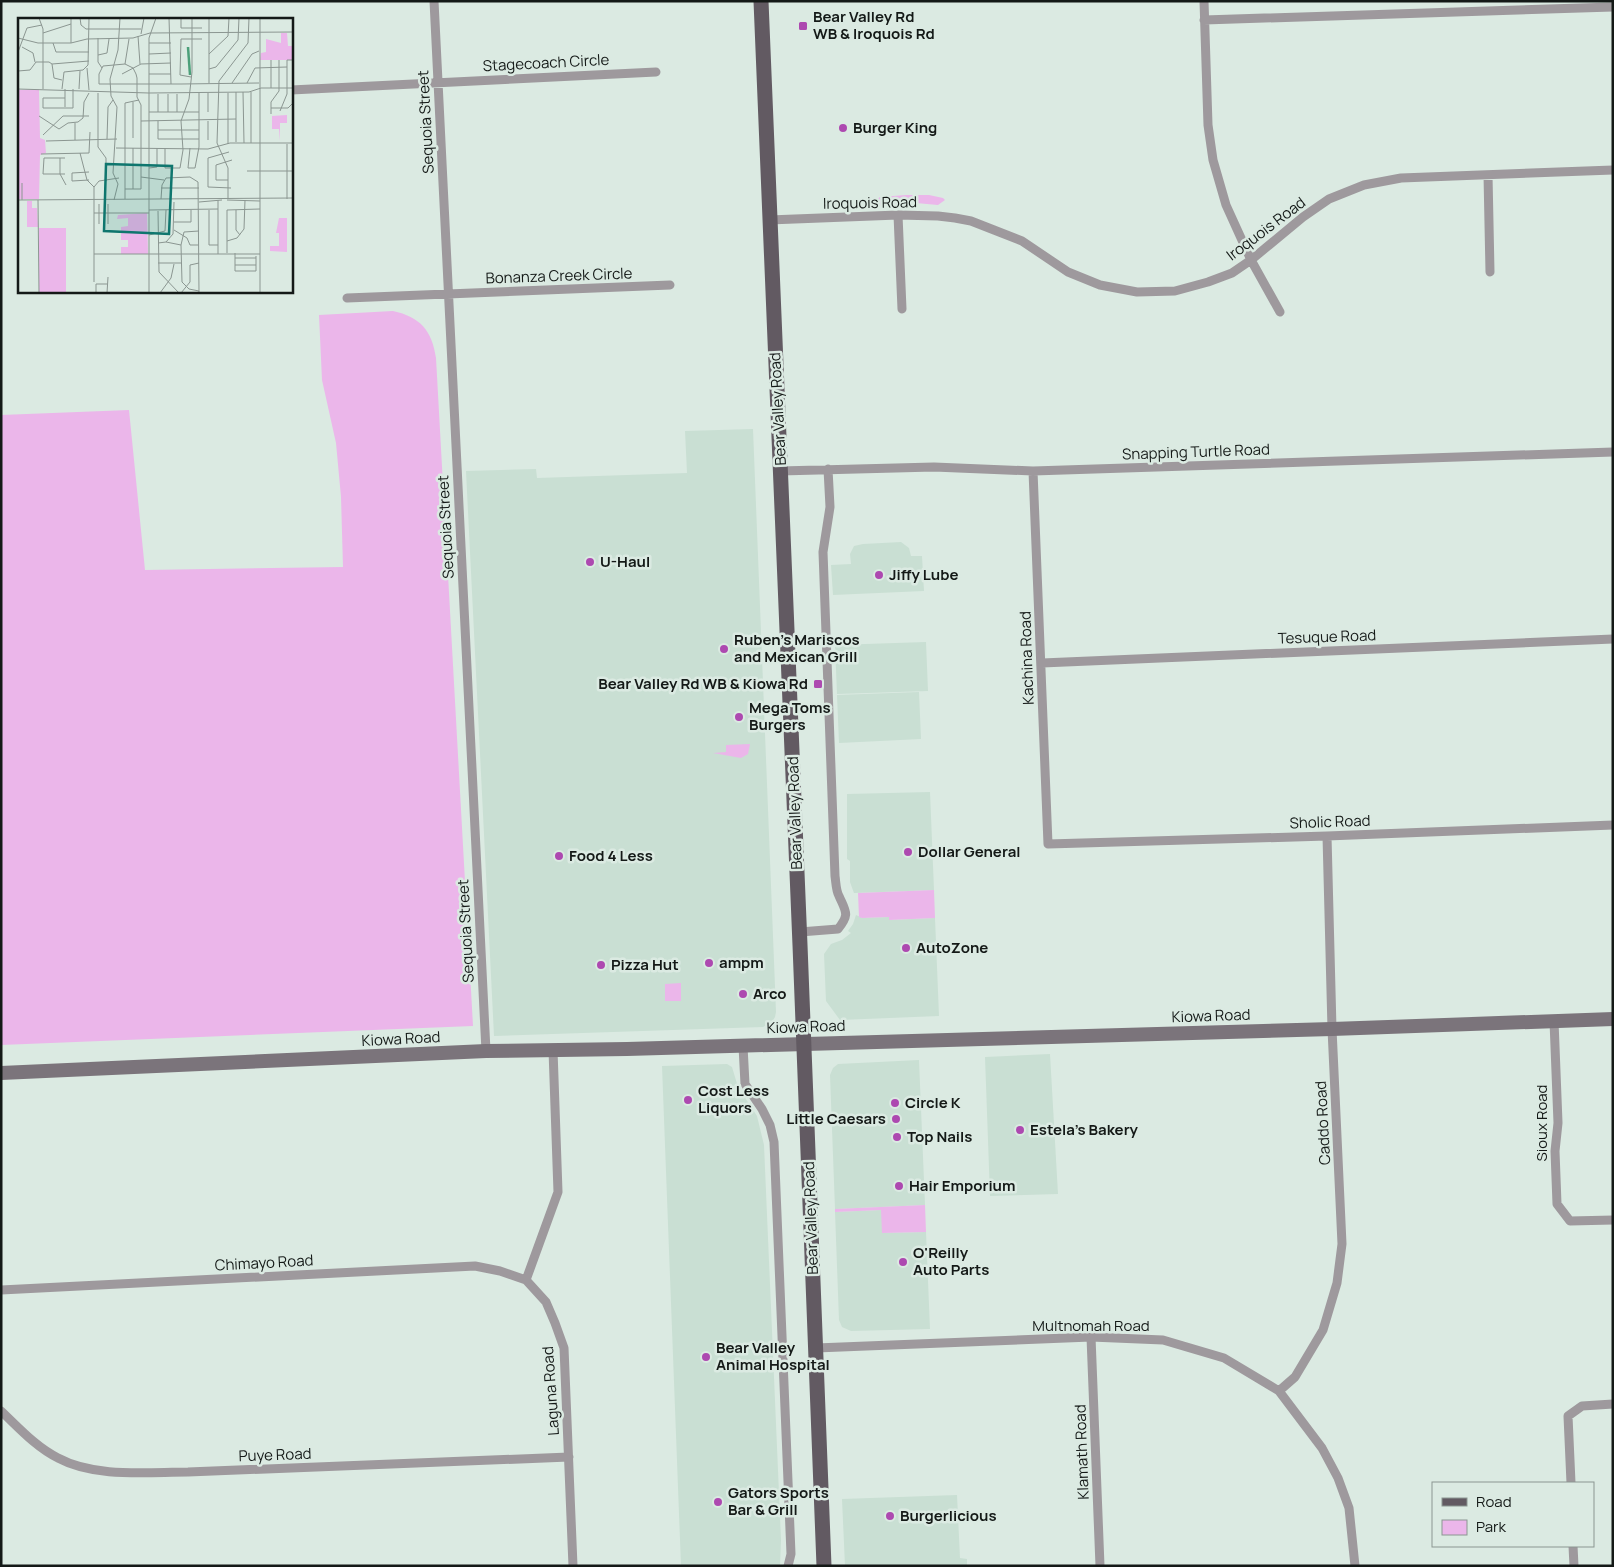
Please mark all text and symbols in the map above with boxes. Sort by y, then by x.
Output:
place label: Bear Valley Rd WB & Iroquois Rd [813,6,935,44]
inset map [18,18,292,292]
marker: Bear Valley Rd WB & Iroquois Rd [797,20,809,32]
street label: Stagecoach Circle [482,49,610,76]
street label: Sequoia Street [412,70,439,174]
place label: Burger King [853,117,937,138]
marker: Burger King [837,122,849,134]
street label: Iroquois Road [823,191,917,214]
street label: Iroquois Road [1222,192,1310,265]
street label: Bonanza Creek Circle [485,262,633,289]
street label: Bear Valley Road [764,352,791,466]
street label: Snapping Turtle Road [1122,438,1270,465]
street label: Sequoia Street [432,475,459,579]
place label: U-Haul [600,551,650,572]
marker: U-Haul [584,556,596,568]
place label: Jiffy Lube [889,564,958,585]
marker: Jiffy Lube [873,569,885,581]
street label: Kachina Road [1014,611,1039,705]
street label: Tesuque Road [1277,624,1377,649]
place label: Ruben's Mariscos and Mexican Grill [734,629,860,667]
marker: Ruben's Mariscos and Mexican Grill [718,643,730,655]
place label: Bear Valley Rd WB & Kiowa Rd [598,673,808,694]
marker: Bear Valley Rd WB & Kiowa Rd [812,678,824,690]
place label: Mega Toms Burgers [749,697,831,735]
marker: Mega Toms Burgers [733,711,745,723]
street label: Bear Valley Road [782,756,807,870]
street label: Sholic Road [1289,810,1371,833]
place label: Dollar General [918,841,1021,862]
place label: Food 4 Less [569,845,653,866]
marker: Dollar General [902,846,914,858]
marker: Food 4 Less [553,850,565,862]
street label: Sequoia Street [452,879,479,983]
place label: AutoZone [916,937,988,958]
marker: AutoZone [900,942,912,954]
place label: ampm [719,952,764,973]
place label: Pizza Hut [611,954,679,975]
marker: ampm [703,957,715,969]
marker: Pizza Hut [595,959,607,971]
place label: Arco [753,983,787,1004]
marker: Arco [737,988,749,1000]
street label: Kiowa Road [1171,1004,1251,1027]
street label: Kiowa Road [766,1015,846,1038]
street label: Kiowa Road [361,1026,441,1051]
place label: Cost Less Liquors [698,1080,769,1118]
street label: Caddo Road [1310,1080,1335,1166]
street label: Sioux Road [1531,1085,1552,1162]
place label: Circle K [905,1092,961,1113]
marker: Cost Less Liquors [682,1094,694,1106]
marker: Circle K [889,1097,901,1109]
place label: Little Caesars [786,1108,886,1129]
marker: Little Caesars [890,1113,902,1125]
place label: Estela's Bakery [1030,1119,1138,1140]
marker: Estela's Bakery [1014,1124,1026,1136]
place label: Top Nails [907,1126,972,1147]
marker: Top Nails [891,1131,903,1143]
street label: Bear Valley Road [798,1161,823,1275]
place label: Hair Emporium [909,1175,1015,1196]
marker: Hair Emporium [893,1180,905,1192]
place label: O'Reilly Auto Parts [913,1242,989,1280]
street label: Chimayo Road [214,1249,314,1276]
marker: O'Reilly Auto Parts [897,1256,909,1268]
street label: Multnomah Road [1032,1315,1150,1336]
place label: Bear Valley Animal Hospital [716,1337,830,1375]
street label: Laguna Road [537,1346,564,1436]
marker: Bear Valley Animal Hospital [700,1351,712,1363]
street label: Klamath Road [1069,1404,1094,1500]
street label: Puye Road [238,1443,312,1466]
place label: Gators Sports Bar & Grill [728,1482,829,1520]
legend [1432,1482,1594,1547]
text: Road [1476,1491,1512,1512]
marker: Gators Sports Bar & Grill [712,1496,724,1508]
place label: Burgerlicious [900,1505,997,1526]
marker: Burgerlicious [884,1510,896,1522]
text: Park [1476,1516,1506,1537]

